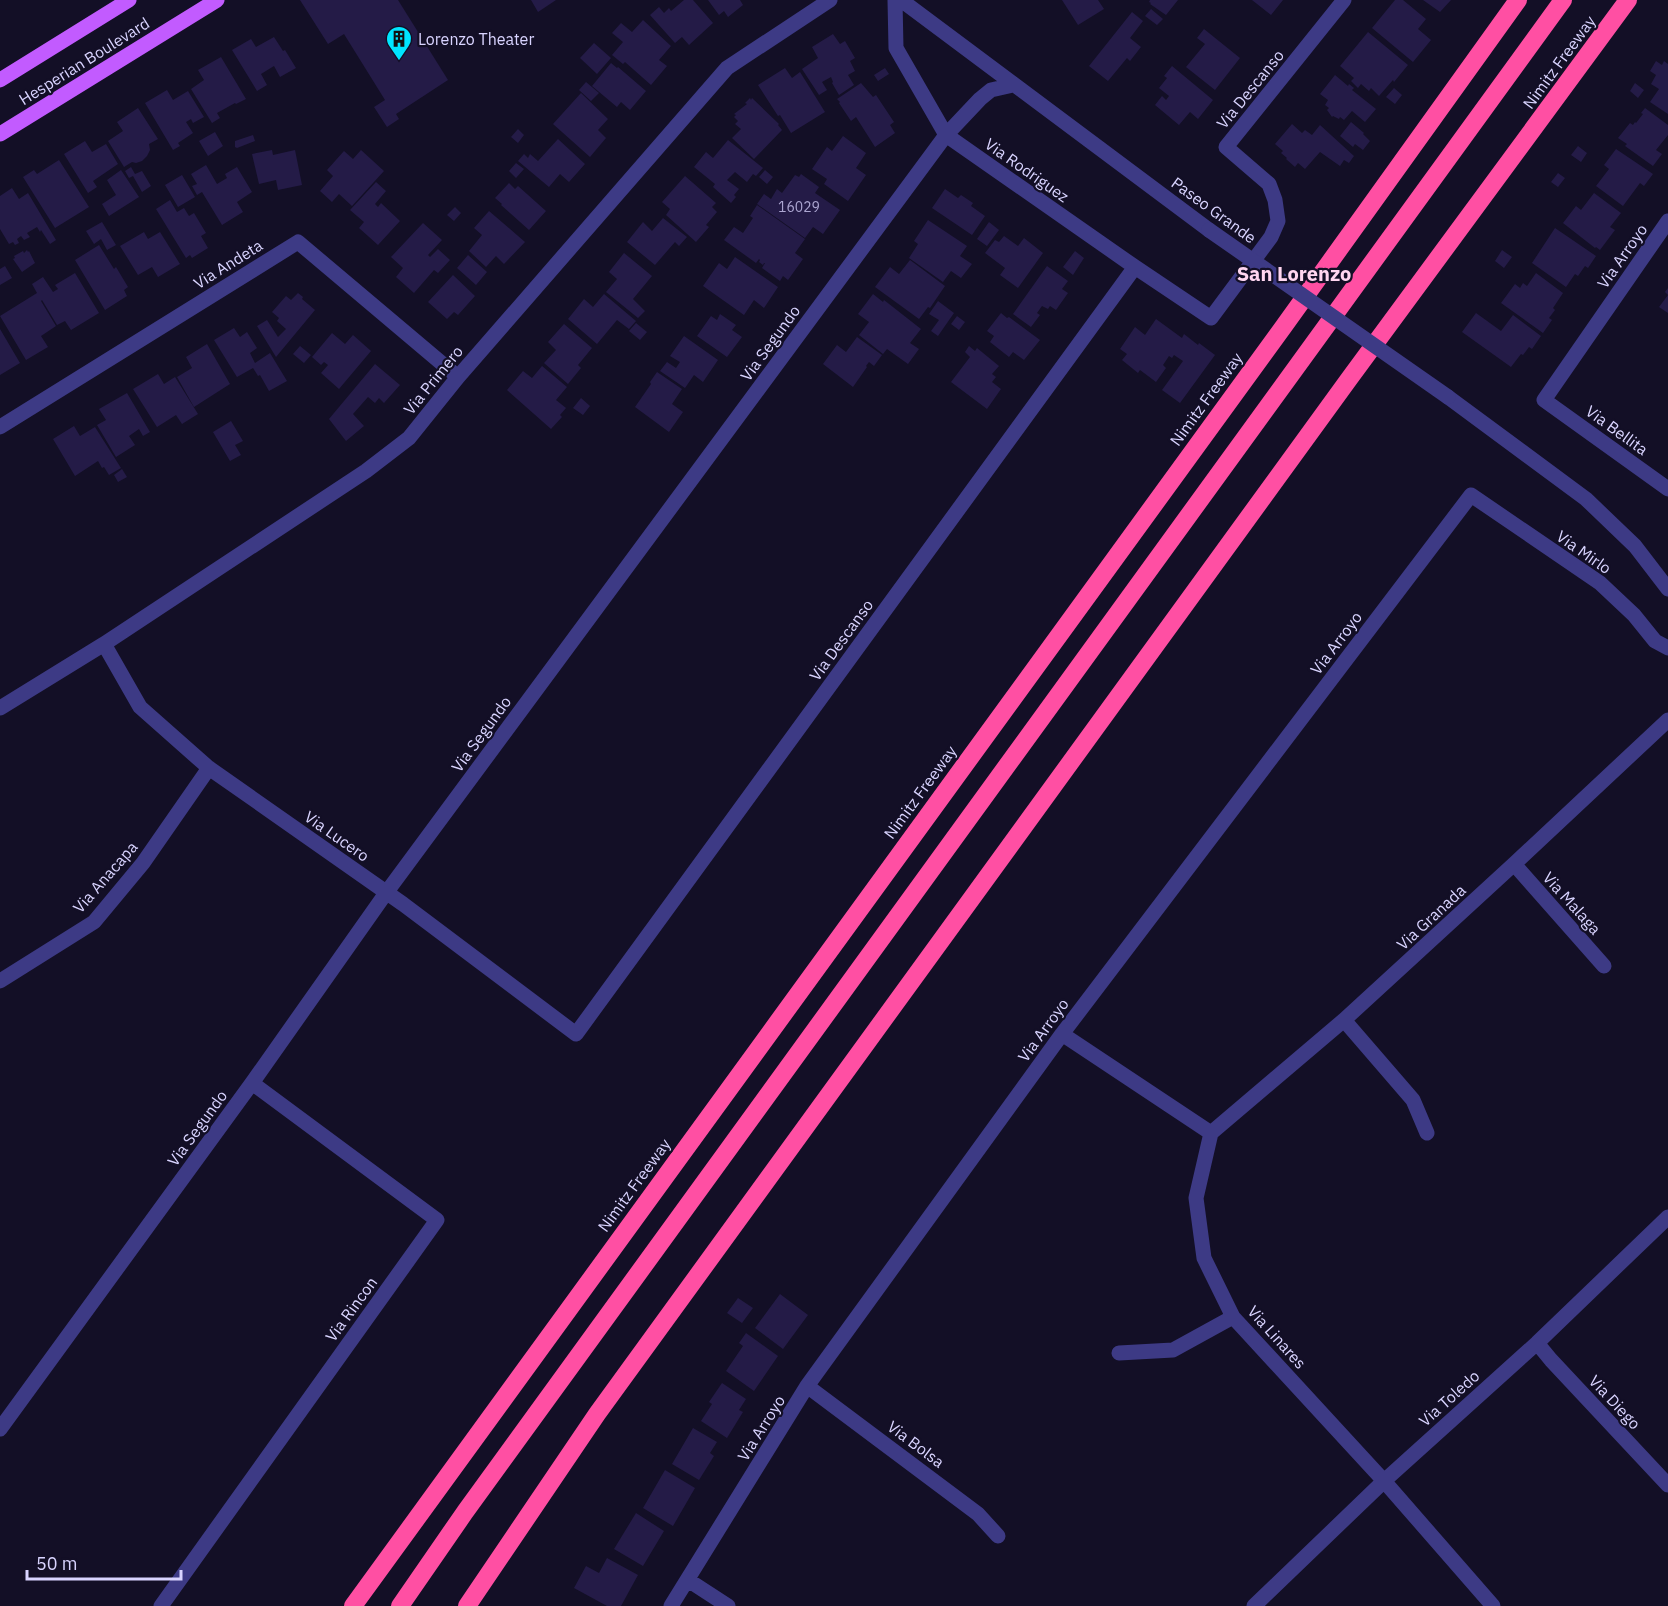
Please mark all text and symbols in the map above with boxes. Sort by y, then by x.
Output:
street label: Nimitz Freeway [1518,11,1600,113]
street label: Hesperian Boulevard [15,13,153,109]
building icon: Lorenzo Theater [384,24,414,62]
place label: Lorenzo Theater [418,29,534,49]
street label: Via Descanso [1212,45,1288,133]
street label: Via Rodriguez [981,134,1073,206]
street label: Paseo Grande [1168,173,1261,248]
house number: 16029 [778,198,820,216]
street label: Via Arroyo [1593,220,1651,292]
street label: Via Andeta [190,235,267,293]
district label: San Lorenzo [1237,260,1351,287]
street label: Via Segundo [736,301,804,385]
street label: Via Primero [399,341,467,419]
street label: Nimitz Freeway [1165,348,1247,450]
street label: Via Bellita [1582,401,1652,460]
street label: Via Mirlo [1553,526,1615,578]
street label: Via Descanso [805,595,877,685]
street label: Via Arroyo [1306,608,1366,678]
street label: Via Segundo [447,692,515,776]
street label: Nimitz Freeway [879,741,961,843]
street label: Via Lucero [301,806,373,866]
street label: Via Anacapa [68,837,142,917]
street label: Via Malaga [1539,868,1606,939]
street label: Via Granada [1392,880,1470,954]
street label: Via Arroyo [1013,994,1073,1066]
street label: Via Segundo [163,1086,231,1170]
street label: Nimitz Freeway [593,1134,675,1236]
street label: Via Rincon [321,1273,381,1345]
street label: Via Linares [1243,1301,1311,1373]
street label: Via Toledo [1415,1366,1483,1430]
street label: Via Diego [1585,1371,1645,1433]
street label: Via Arroyo [733,1391,789,1465]
street label: Via Bolsa [884,1416,949,1472]
scale bar [27,1543,182,1581]
text: 50 m [36,1552,78,1575]

